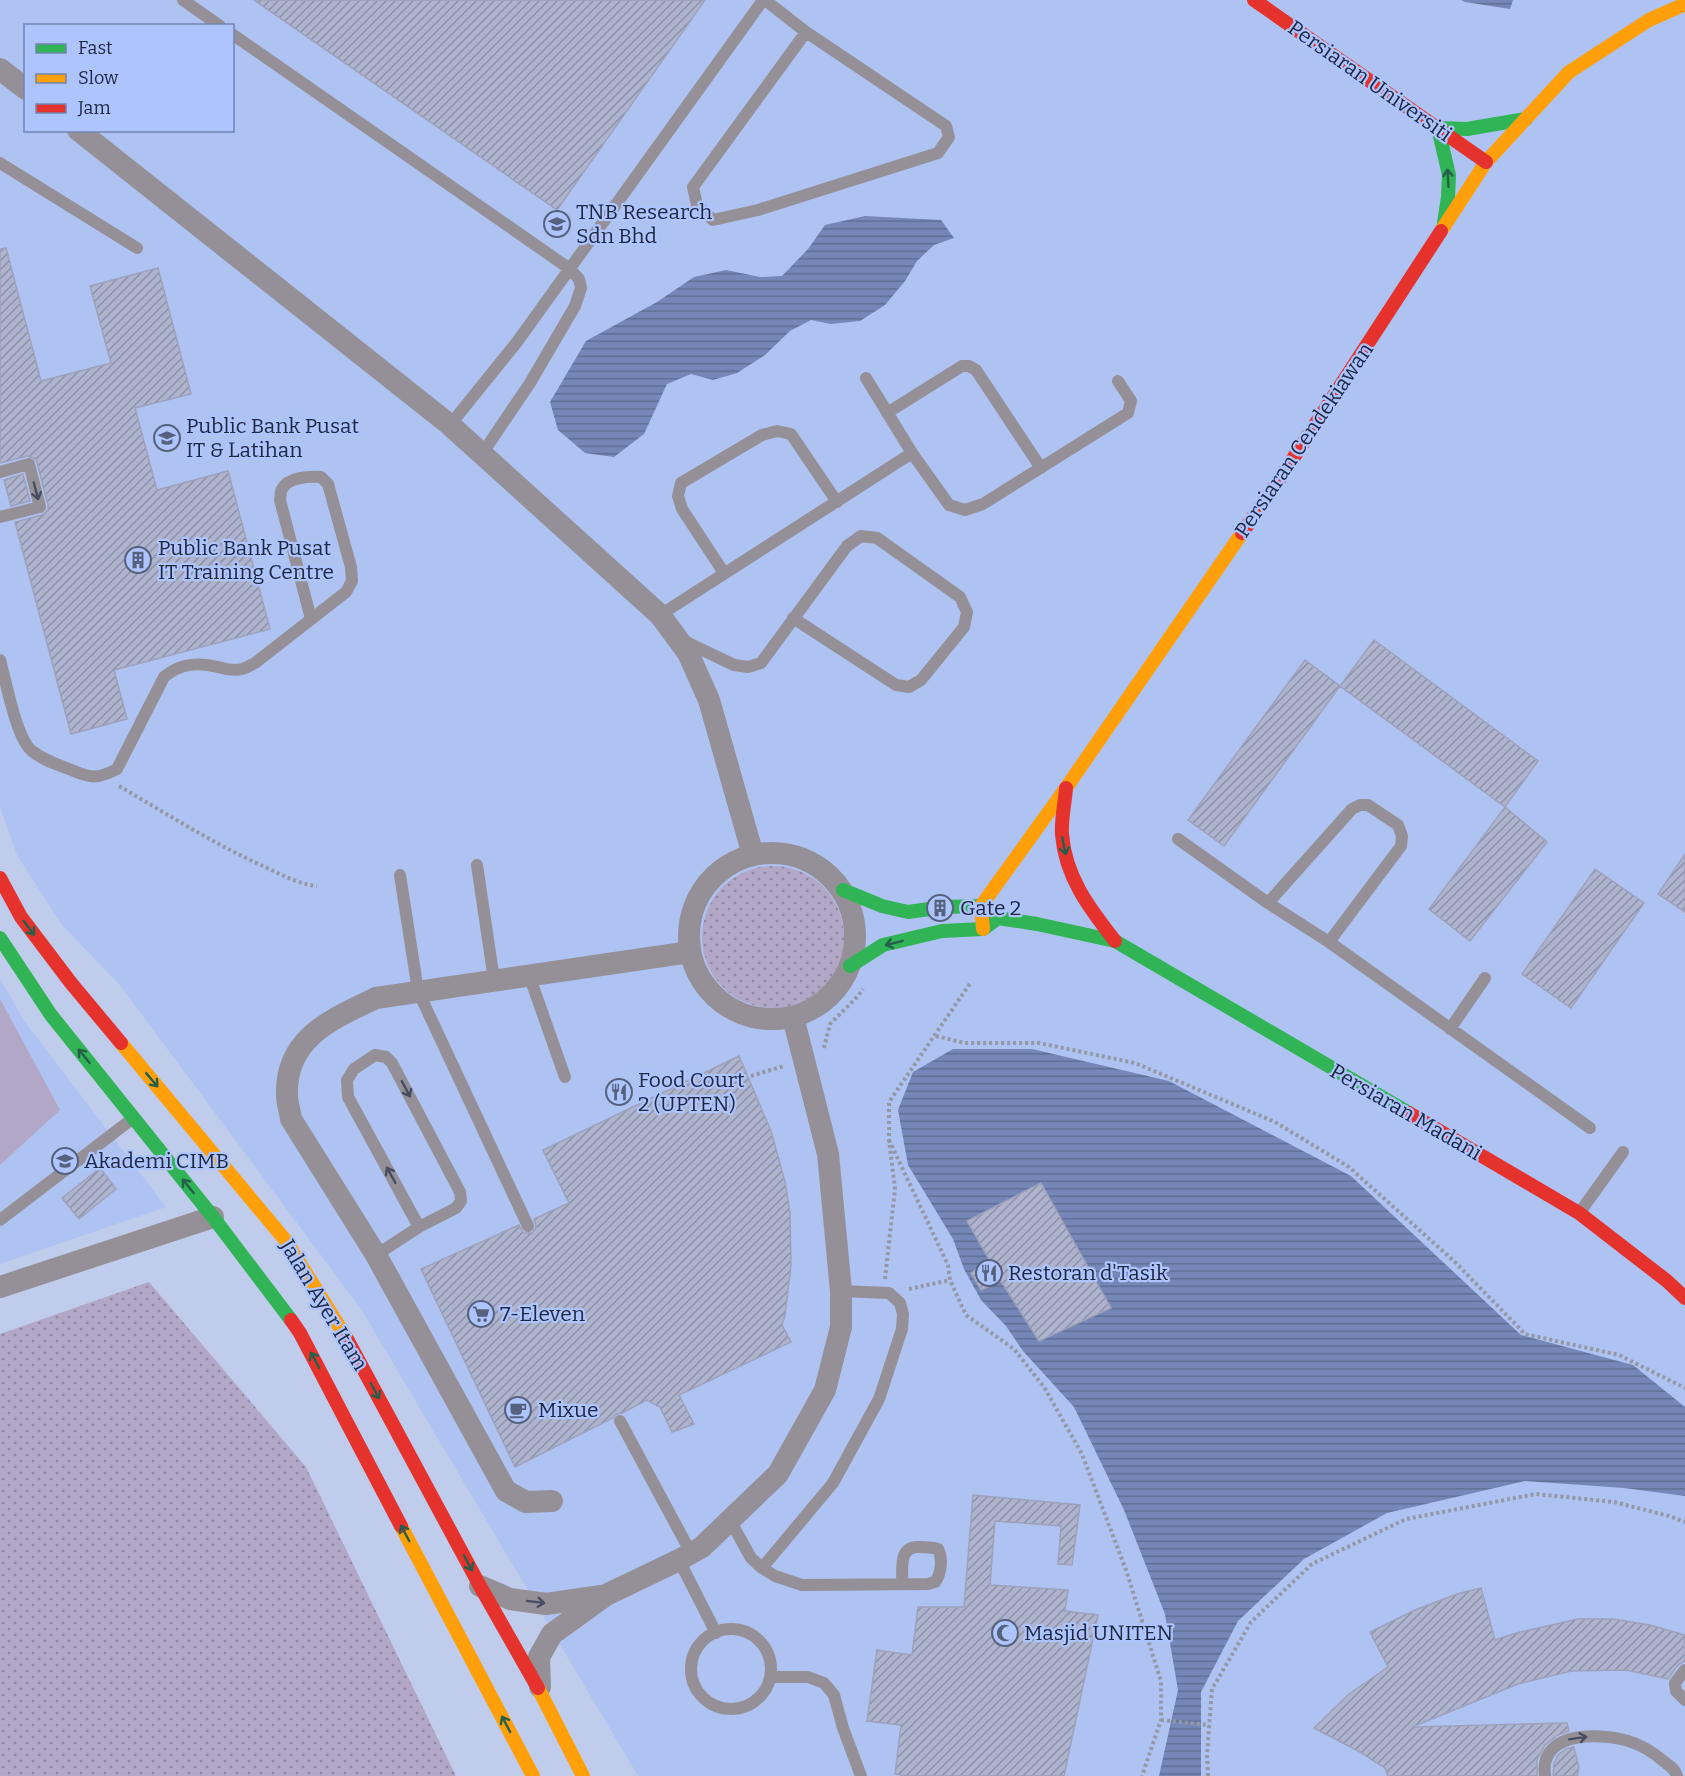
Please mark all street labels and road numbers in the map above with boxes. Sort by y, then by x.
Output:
street label: Persiaran Universiti [1283,15,1457,147]
street label: Persiaran Cendekiawan [1229,338,1379,542]
street label: Persiaran Madani [1326,1058,1486,1166]
street label: Jalan Ayer Itam [274,1234,373,1375]

